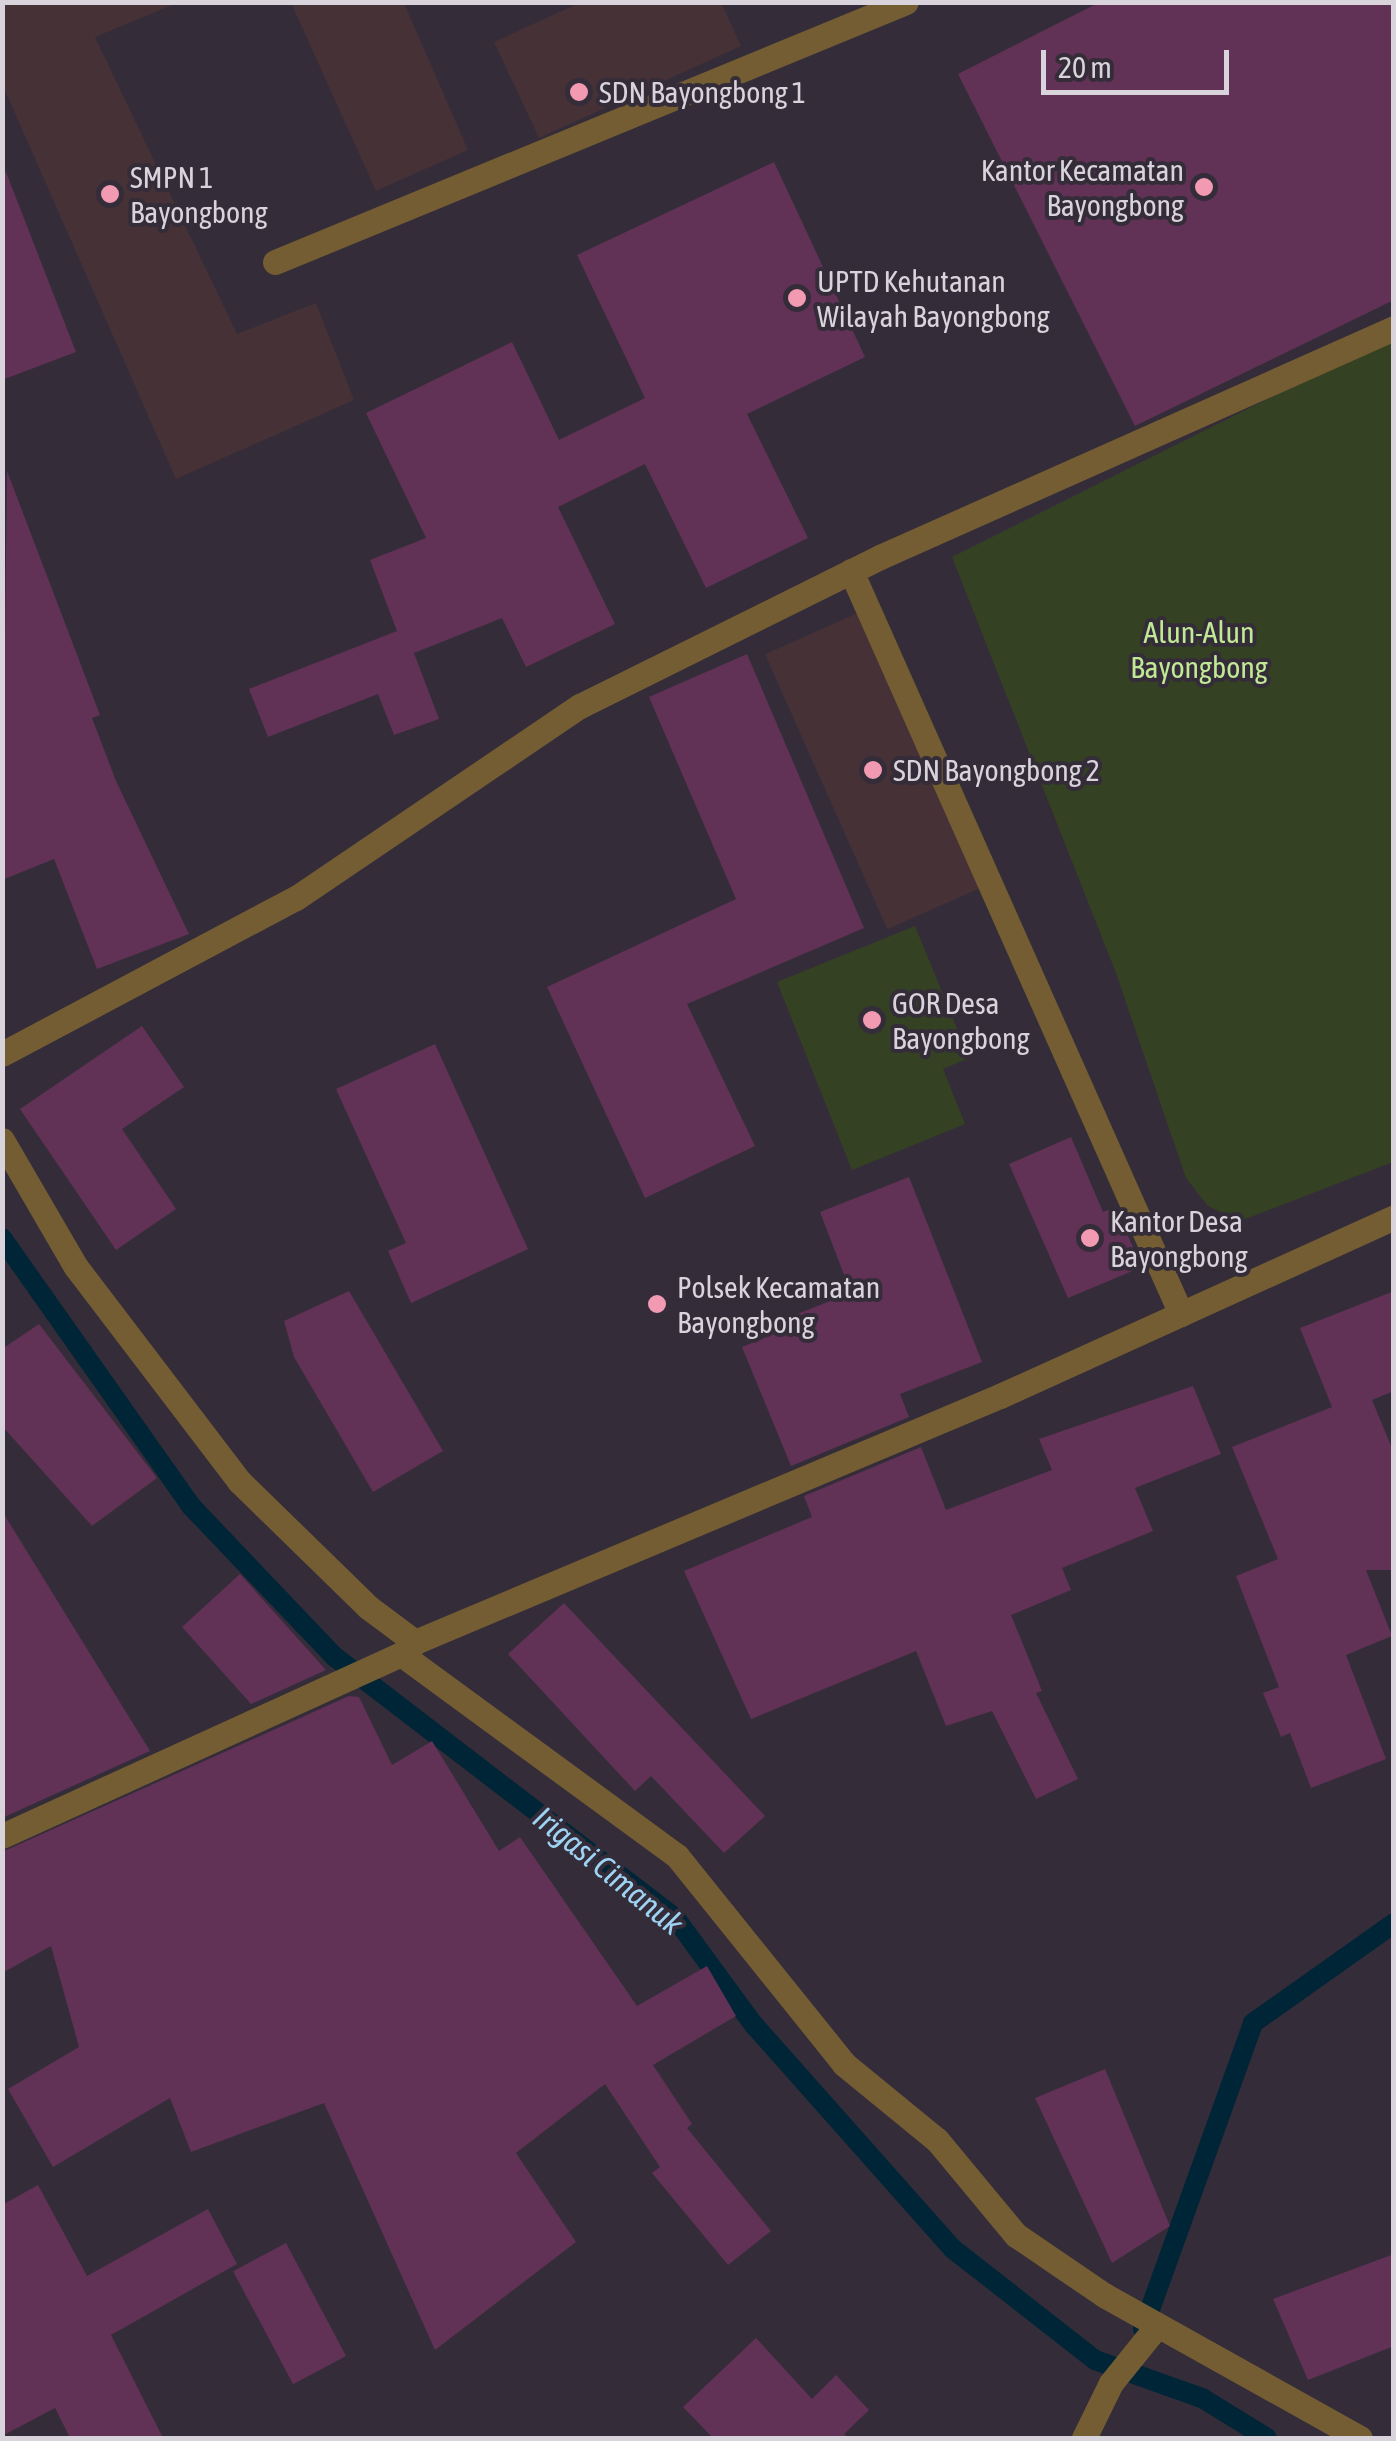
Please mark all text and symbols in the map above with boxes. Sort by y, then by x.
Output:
scale bar [1046,30,1234,92]
text: 20 m [1058,50,1112,84]
place label: SDN Bayongbong 1 [599,74,806,110]
marker: SDN Bayongbong 1 [568,81,590,103]
place label: Kantor Kecamatan Bayongbong [981,152,1184,222]
place label: SMPN 1 Bayongbong [130,159,268,230]
marker: Kantor Kecamatan Bayongbong [1193,176,1215,198]
marker: SMPN 1 Bayongbong [99,183,121,205]
place label: UPTD Kehutanan Wilayah Bayongbong [817,263,1050,334]
marker: UPTD Kehutanan Wilayah Bayongbong [786,287,808,309]
park label: Alun-Alun Bayongbong [1130,614,1268,684]
place label: SDN Bayongbong 2 [893,752,1100,788]
marker: SDN Bayongbong 2 [862,759,884,781]
place label: GOR Desa Bayongbong [892,985,1030,1056]
marker: GOR Desa Bayongbong [861,1009,883,1031]
place label: Kantor Desa Bayongbong [1110,1203,1248,1274]
marker: Kantor Desa Bayongbong [1079,1227,1101,1249]
place label: Polsek Kecamatan Bayongbong [677,1269,880,1340]
marker: Polsek Kecamatan Bayongbong [646,1293,668,1315]
water label: Irigasi Cimanuk [525,1799,691,1943]

